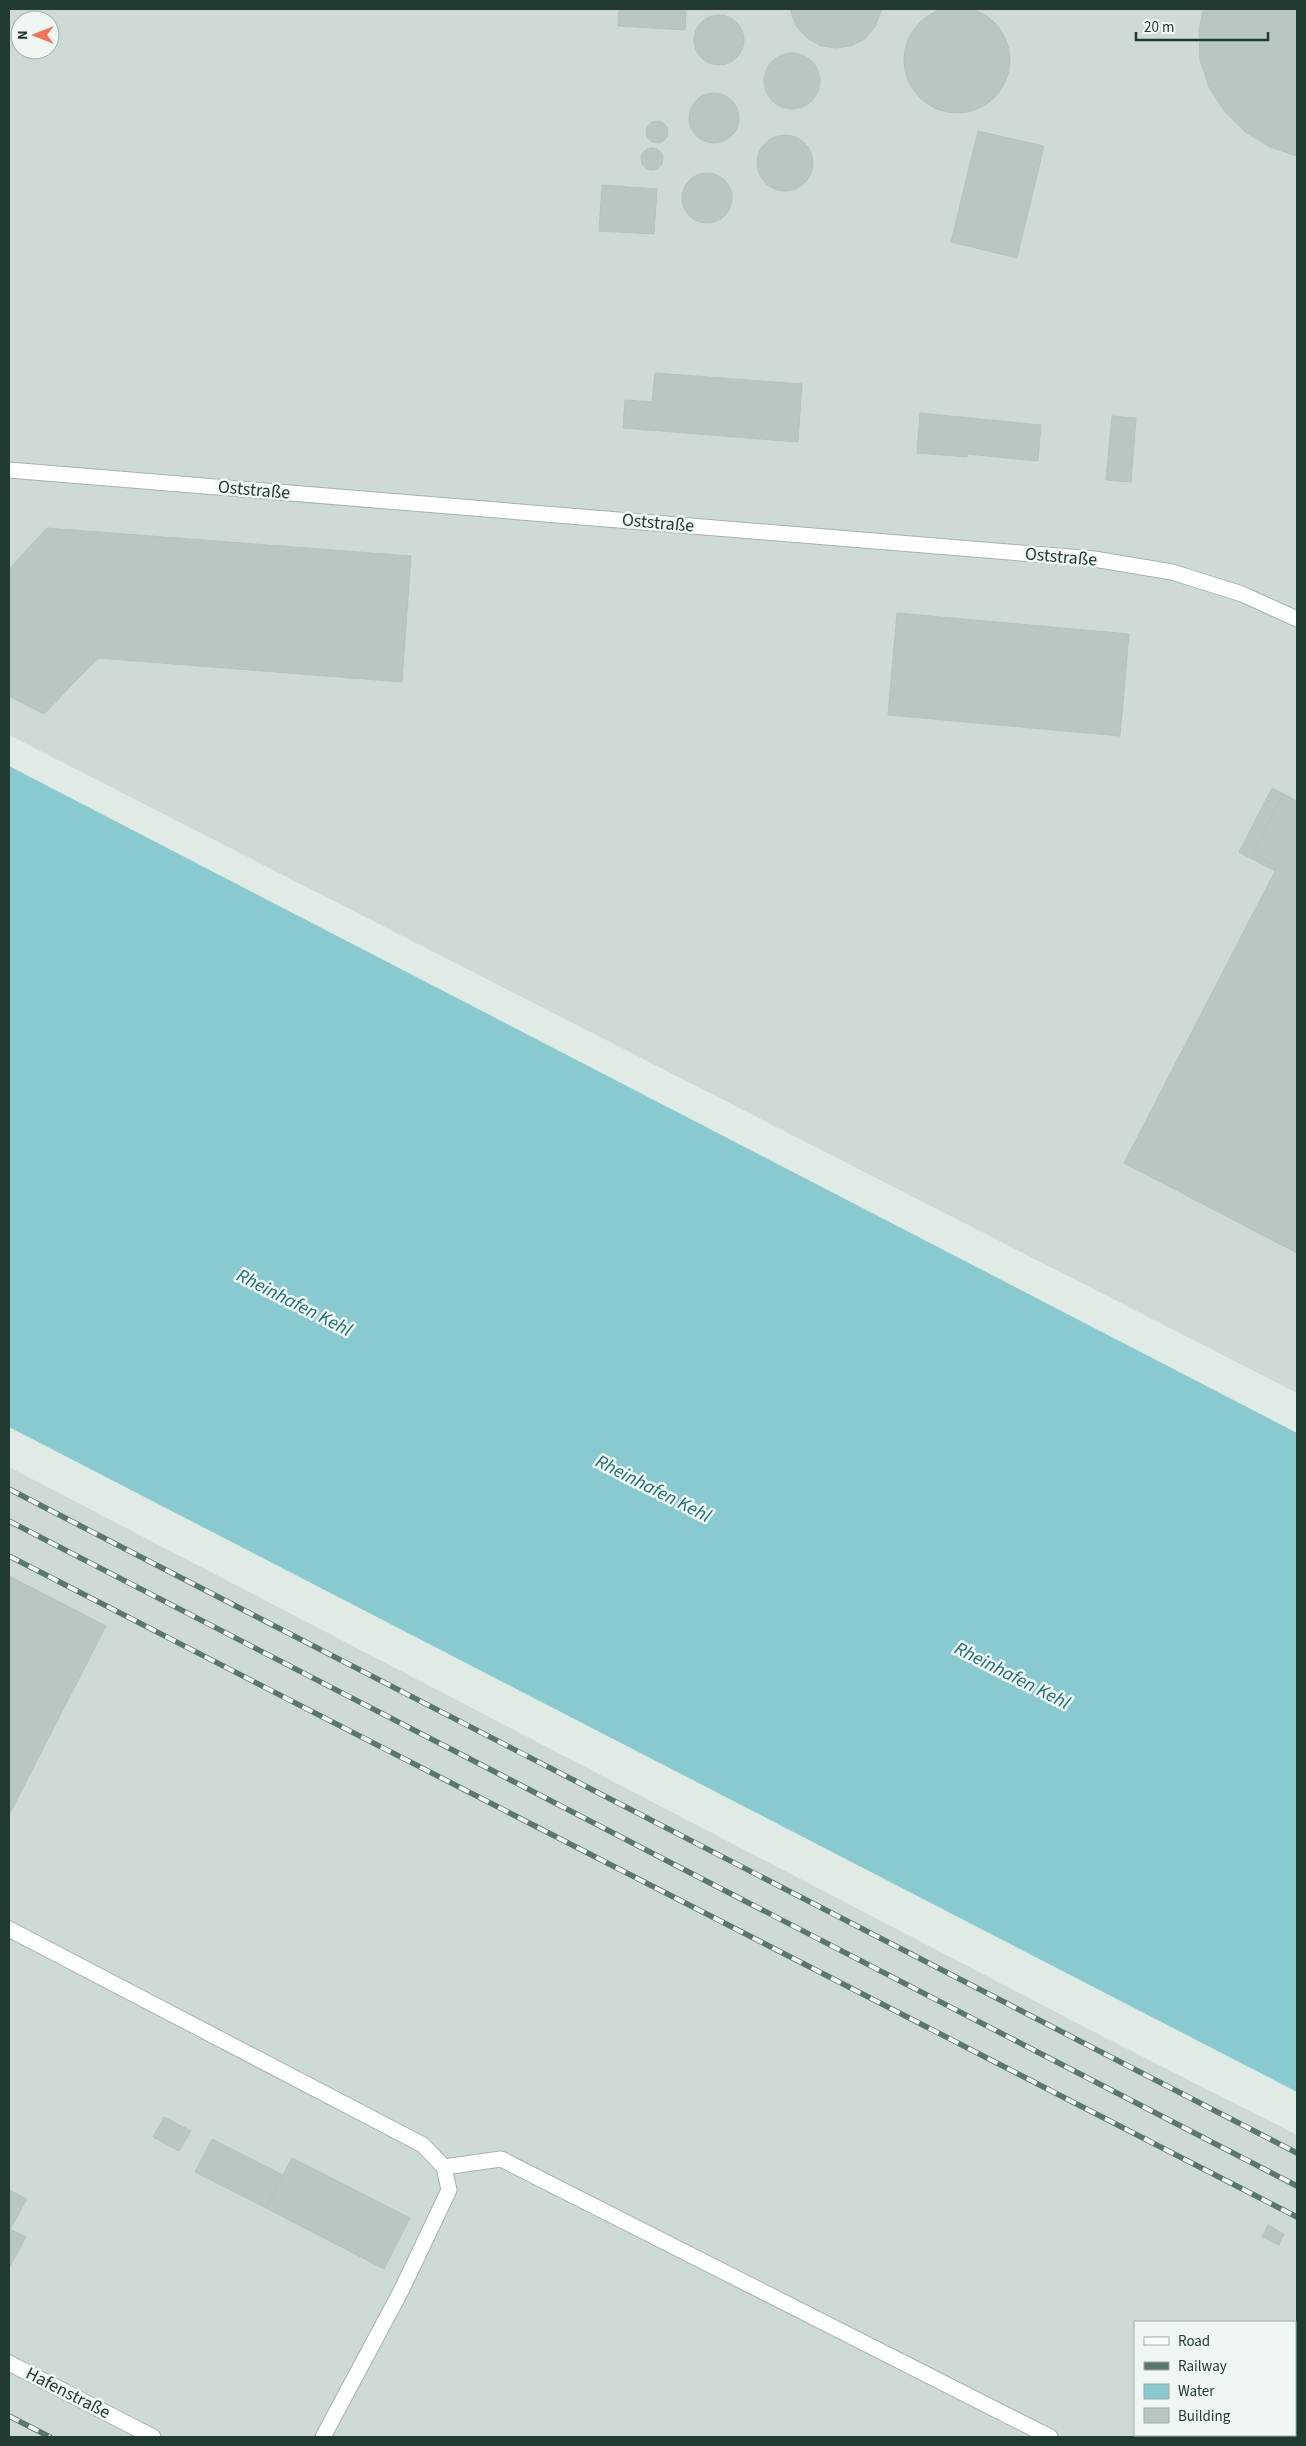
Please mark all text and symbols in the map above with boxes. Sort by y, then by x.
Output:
north arrow [10,10,60,60]
scale bar [1136,10,1268,42]
text: 20 m [1144,17,1174,38]
text: N [13,30,33,40]
street label: Oststraße [217,474,291,506]
street label: Oststraße [621,507,695,539]
street label: Oststraße [1024,541,1098,573]
water label: Rheinhafen Kehl [232,1262,357,1344]
water label: Rheinhafen Kehl [591,1448,716,1530]
water label: Rheinhafen Kehl [950,1635,1075,1717]
legend [1134,2321,1296,2436]
text: Road [1178,2331,1210,2352]
text: Railway [1178,2356,1227,2377]
street label: Hafenstraße [21,2361,115,2425]
text: Water [1178,2381,1215,2402]
text: Building [1178,2406,1231,2427]

